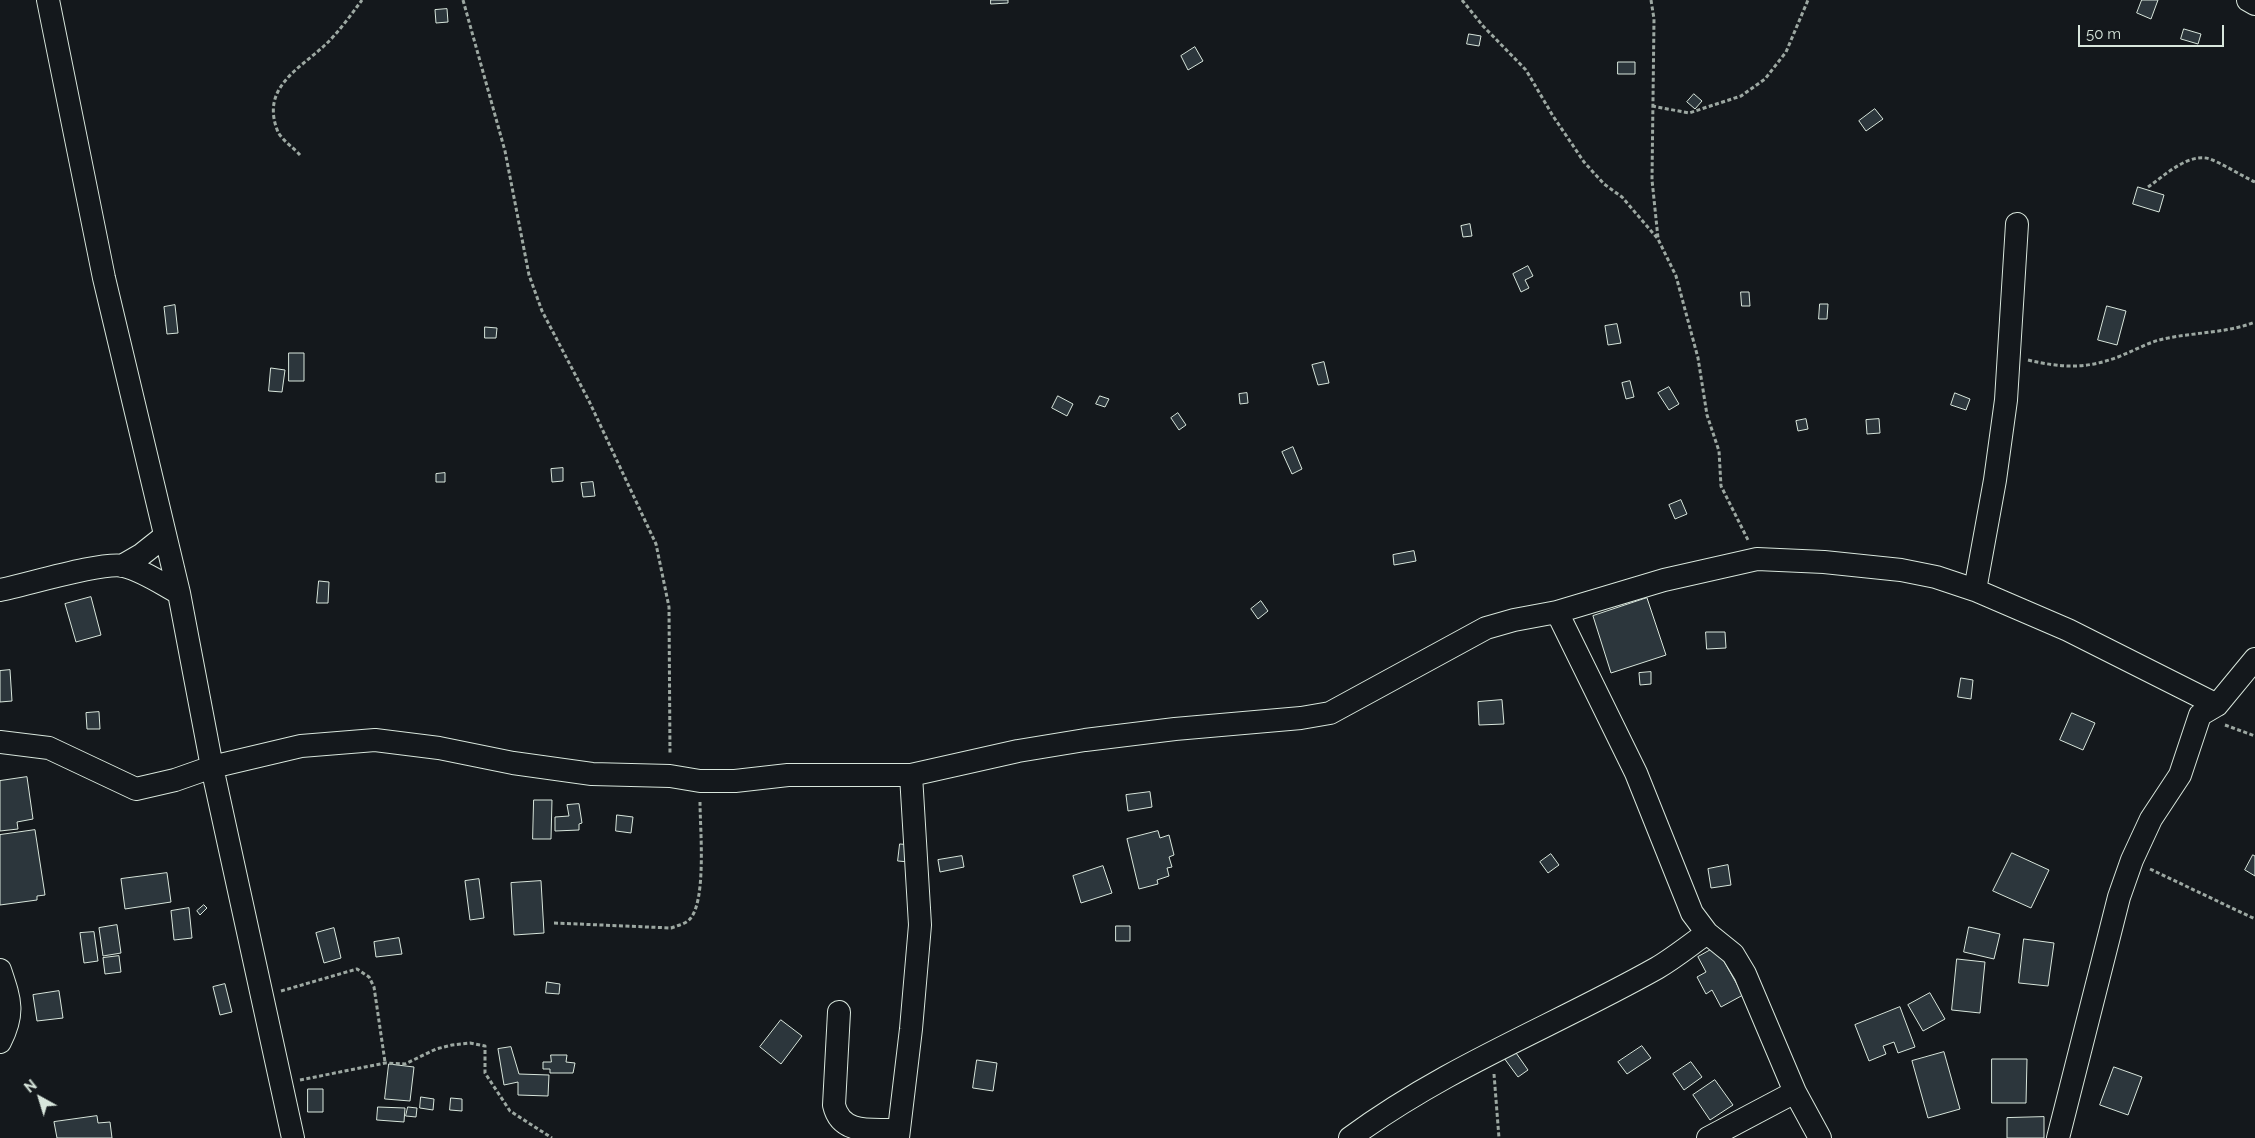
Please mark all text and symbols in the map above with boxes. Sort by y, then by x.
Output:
scale bar [2080,15,2226,47]
text: 50 m [2086,25,2121,43]
north arrow [15,1073,65,1123]
text: N [21,1077,40,1096]

